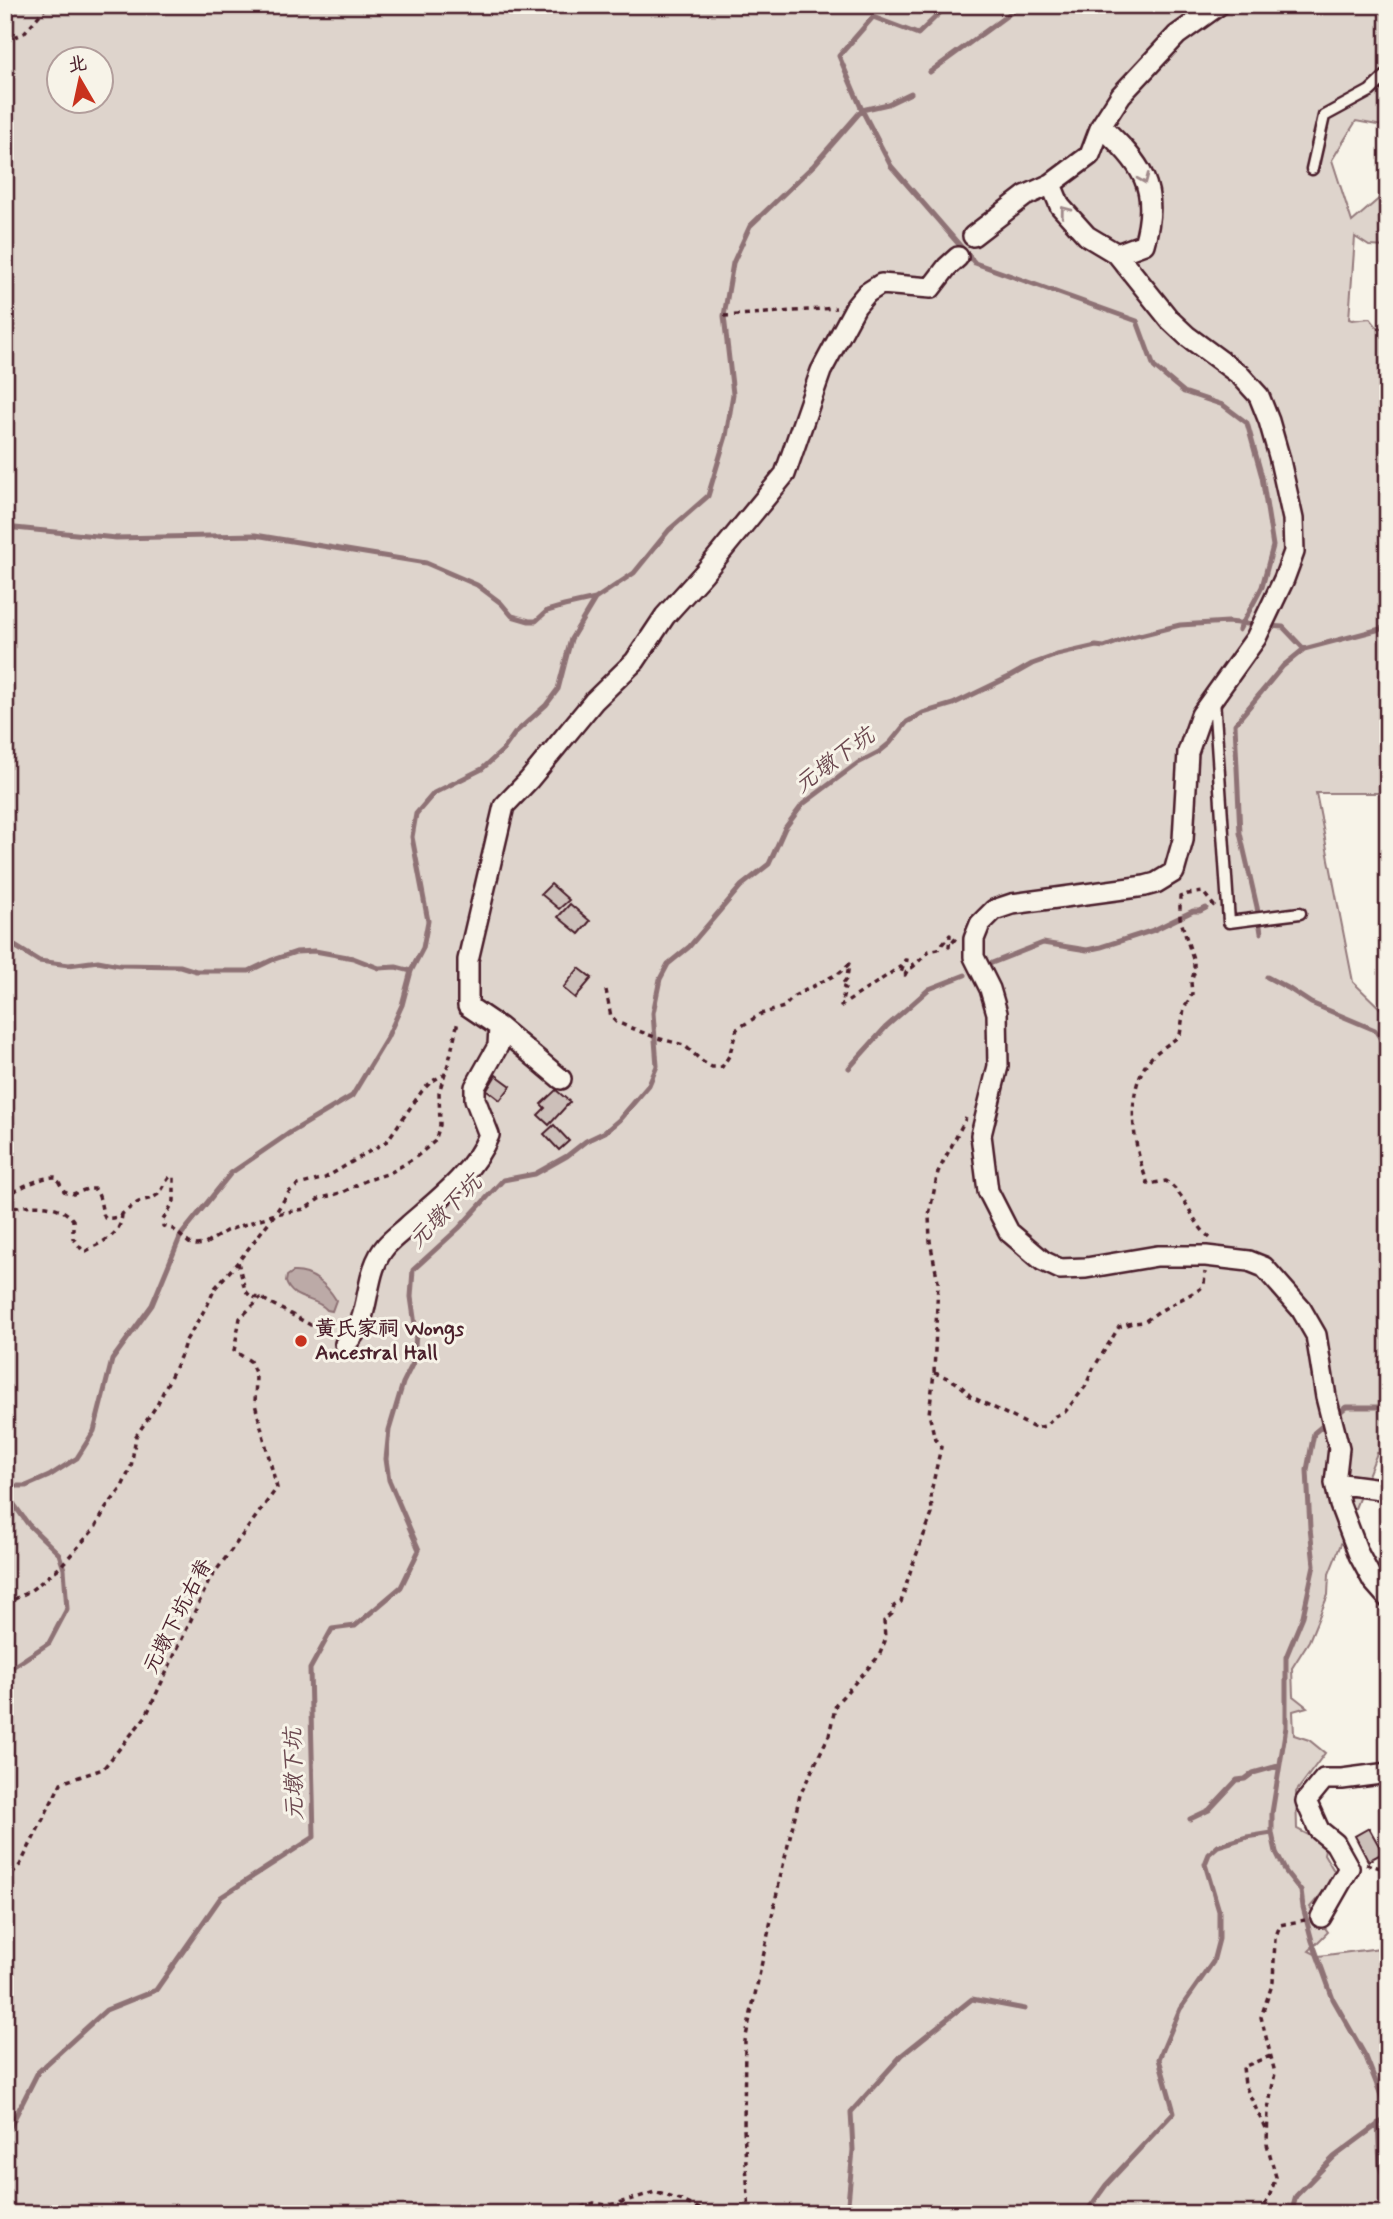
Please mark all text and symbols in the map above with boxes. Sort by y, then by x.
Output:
north arrow [46,46,116,116]
text: 北 [66,51,89,79]
one-way arrow [1135,172,1149,184]
one-way arrow [1061,206,1074,218]
water label: 元墩下坑 [789,720,883,800]
water label: 元墩下坑 [403,1167,491,1255]
place label: 黃氏家祠 Wongs Ancestral Hall [315,1315,465,1367]
marker: 黃氏家祠 Wongs Ancestral Hall [293,1333,309,1349]
street label: 元墩下坑右脊 [137,1554,219,1678]
water label: 元墩下坑 [279,1725,311,1820]

